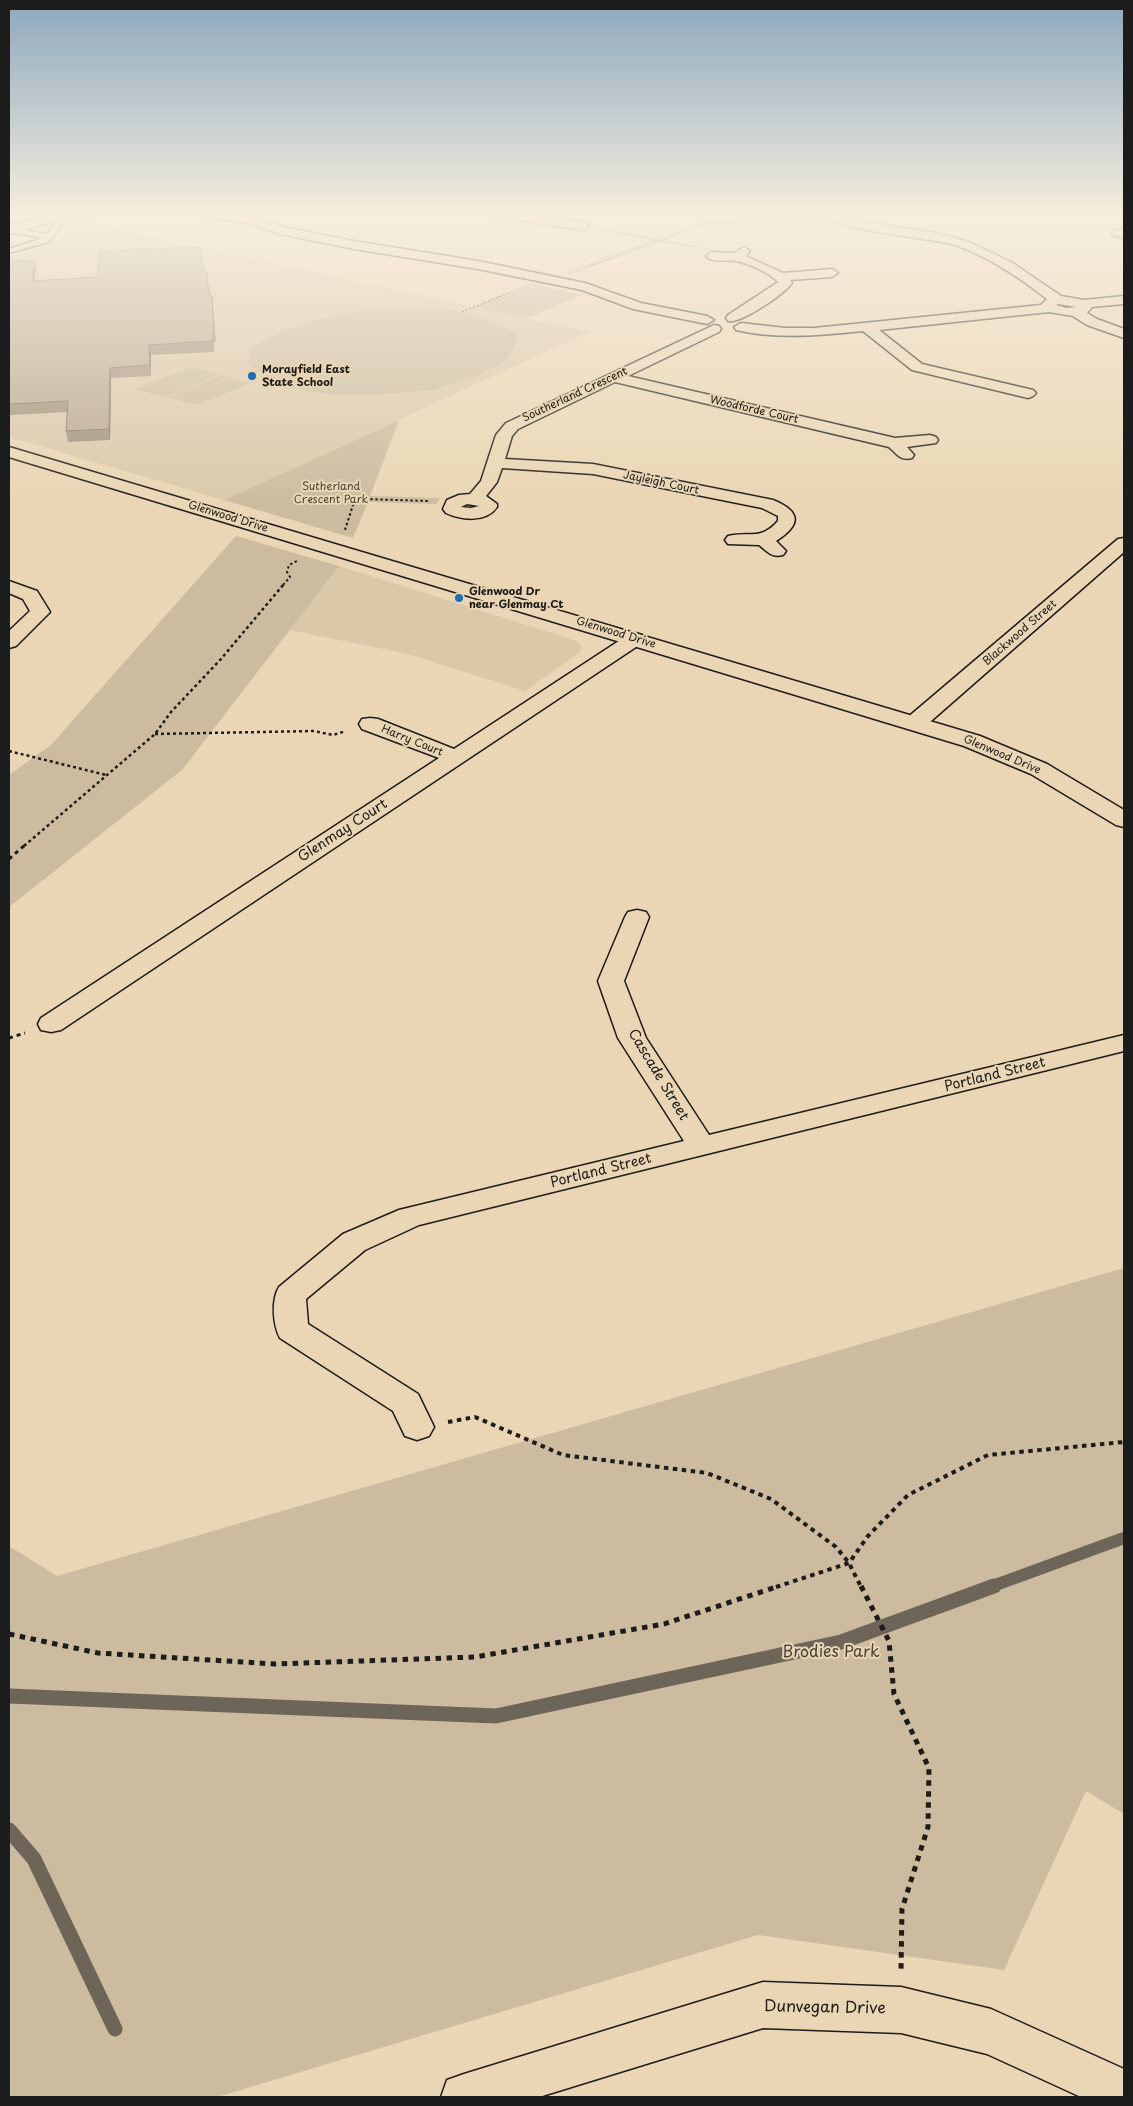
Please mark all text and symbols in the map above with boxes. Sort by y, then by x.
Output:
place label: Morayfield East State School [262,363,350,389]
street label: Southerland Crescent [520,365,630,425]
marker: Morayfield East State School [246,370,258,382]
street label: Woodforde Court [708,393,800,427]
street label: Jayleigh Court [622,469,700,497]
park label: Sutherland Crescent Park [294,480,368,506]
street label: Glenwood Drive [187,499,269,535]
place label: Glenwood Dr near Glenmay Ct [469,585,564,611]
marker: Glenwood Dr near Glenmay Ct [453,592,465,604]
street label: Blackwood Street [980,597,1060,669]
street label: Glenwood Drive [575,615,657,651]
street label: Harry Court [379,723,445,759]
street label: Glenwood Drive [961,733,1043,777]
street label: Glenmay Court [295,796,391,866]
street label: Cascade Street [624,1026,692,1124]
street label: Portland Street [943,1054,1047,1096]
street label: Portland Street [549,1150,653,1192]
park label: Brodies Park [782,1643,880,1663]
street label: Dunvegan Drive [764,1997,886,2019]

